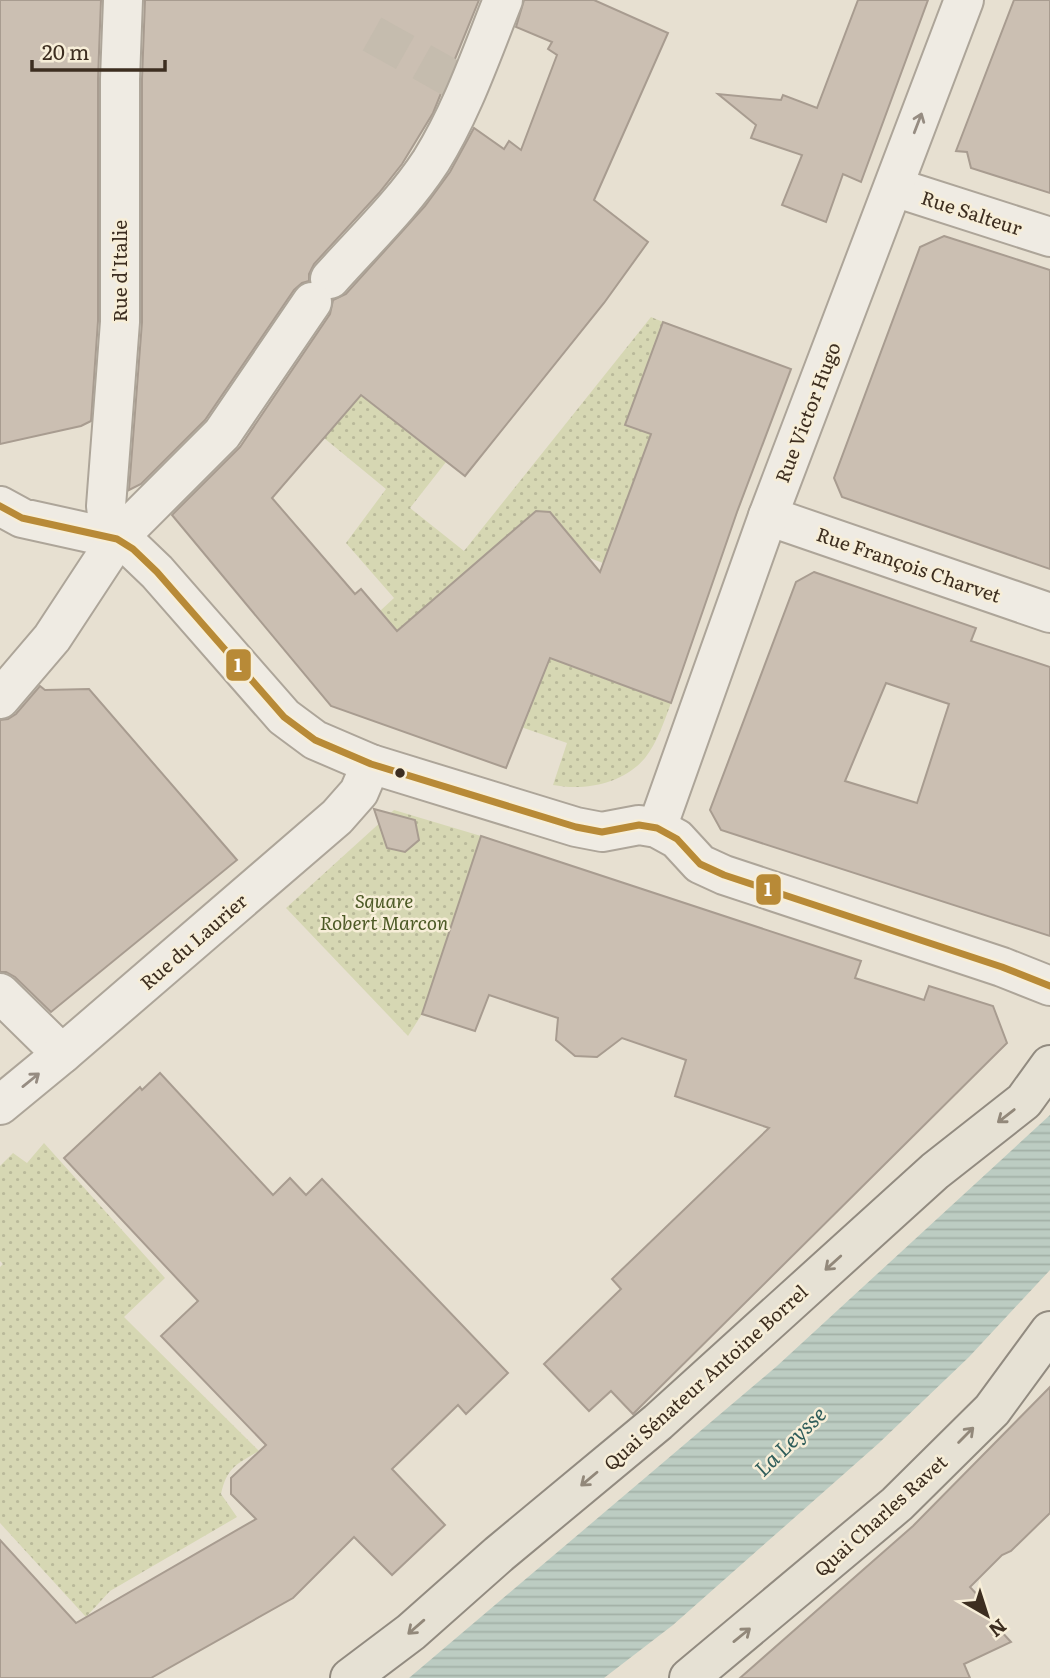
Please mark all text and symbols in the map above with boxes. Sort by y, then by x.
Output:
scale bar [32,28,164,72]
text: 20 m [42,35,89,66]
one-way arrow [913,112,925,134]
street label: Rue Salteur [918,183,1026,241]
street label: Rue d'Italie [105,220,133,322]
street label: Rue Victor Hugo [767,338,847,486]
street label: Rue François Charvet [813,519,1005,609]
line badge: 1 [225,648,252,682]
text: 1 [234,650,242,678]
unlabelled marker [393,766,407,780]
line badge: 1 [755,873,782,906]
text: 1 [764,874,772,902]
park label: Square Robert Marcon [320,886,449,936]
street label: Rue du Laurier [133,887,253,995]
one-way arrow [21,1072,39,1087]
one-way arrow [997,1108,1015,1123]
one-way arrow [824,1255,842,1271]
street label: Quai Sénateur Antoine Borrel [597,1278,813,1476]
water label: La Leysse [746,1398,832,1482]
one-way arrow [958,1427,975,1444]
street label: Quai Charles Ravet [807,1447,953,1582]
one-way arrow [581,1472,599,1487]
north arrow [952,1580,1022,1650]
text: N [983,1613,1013,1645]
one-way arrow [408,1619,426,1635]
one-way arrow [732,1627,750,1643]

